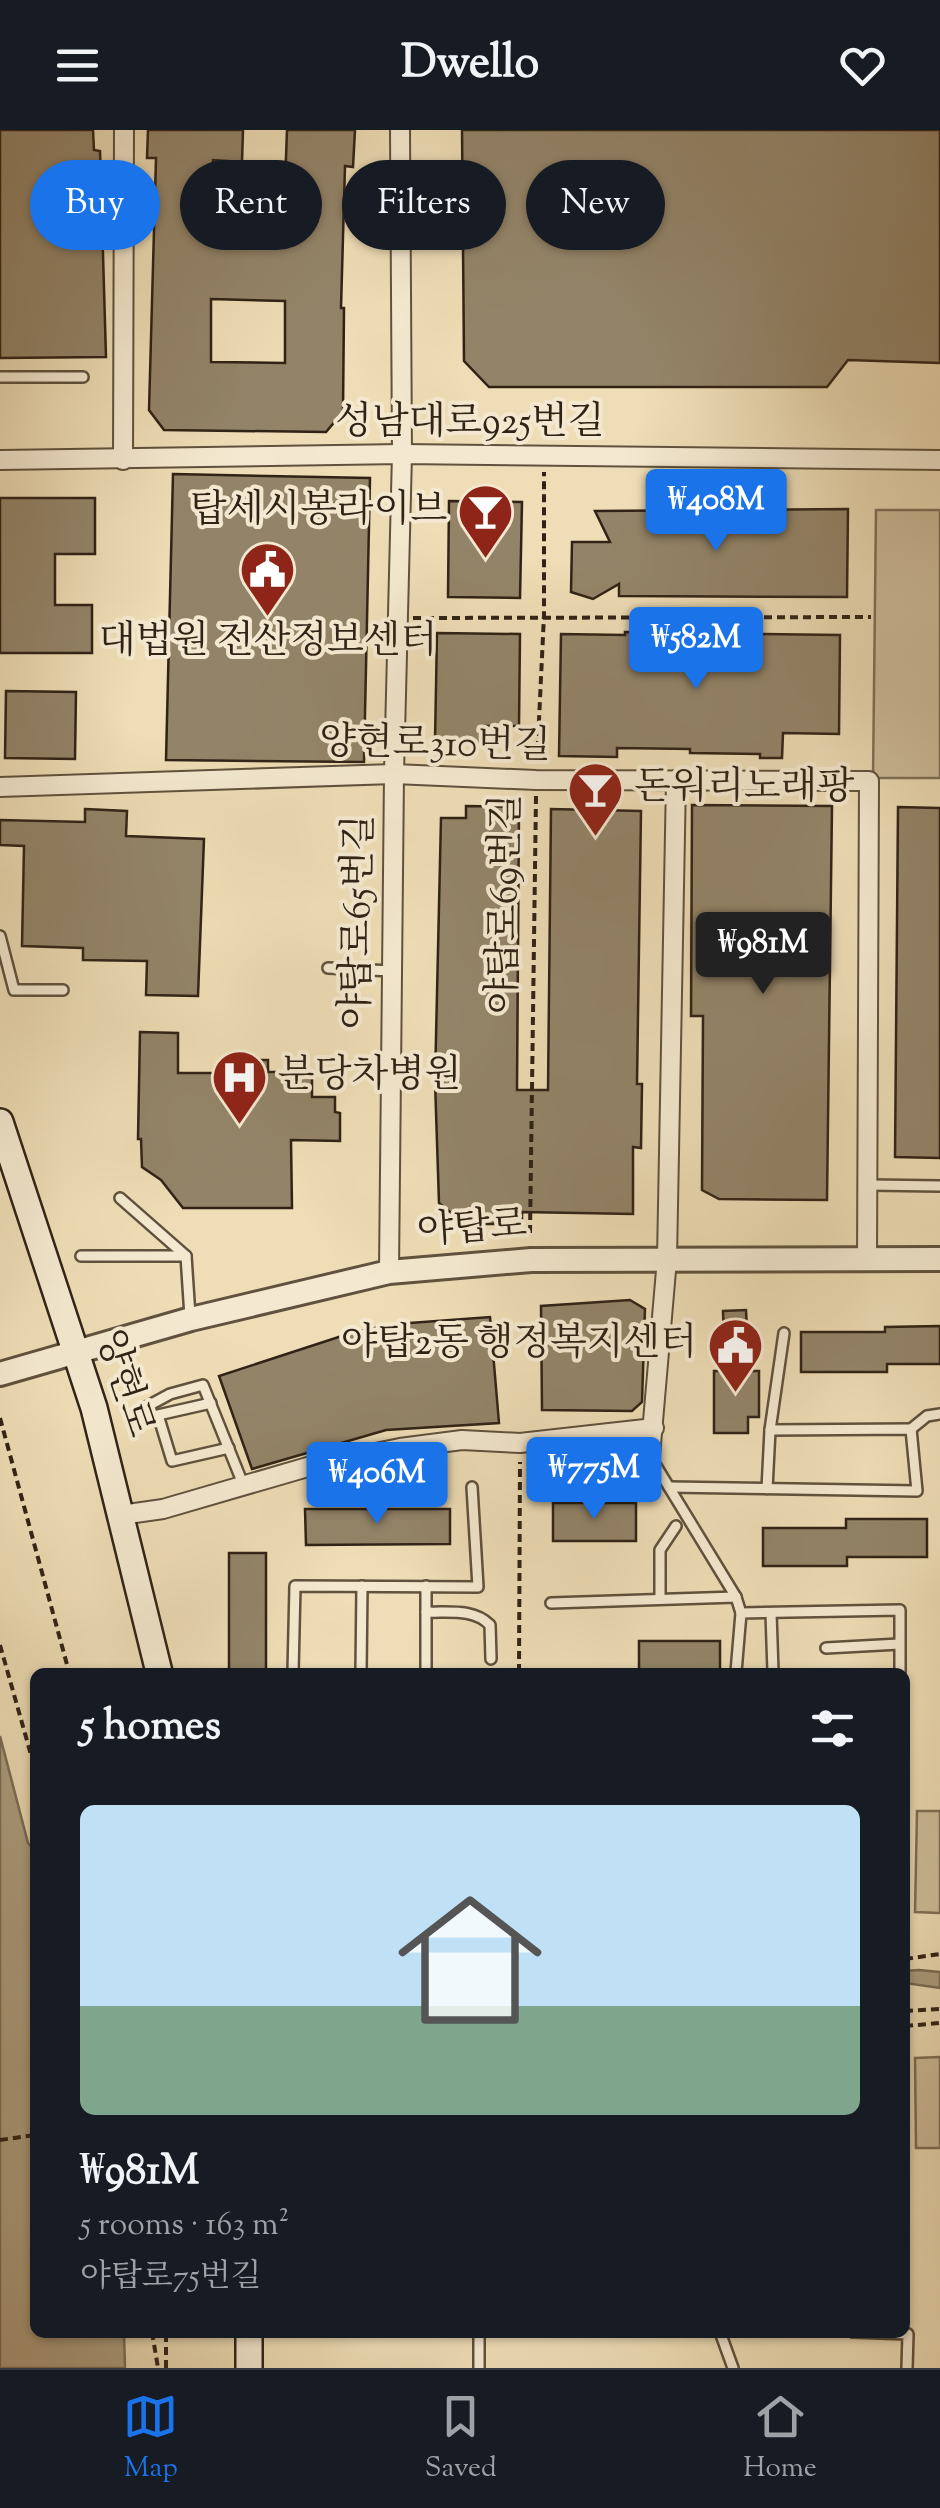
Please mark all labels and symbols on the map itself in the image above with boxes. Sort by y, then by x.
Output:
street label: 성남대로925번길 [335,397,605,451]
pin: ₩408M [646,469,786,554]
bar icon: 탑세시봉라이브 [456,482,516,561]
place label: 탑세시봉라이브 [190,485,447,539]
public building icon: 대법원 전산정보센터 [238,540,298,619]
pin: ₩582M [626,607,766,692]
place label: 대법원 전산정보센터 [99,616,437,670]
street label: 양현로310번길 [319,717,551,775]
bar icon: 돈워리노래팡 [565,759,625,838]
place label: 돈워리노래팡 [634,762,855,816]
street label: 야탑로69번길 [478,793,536,1015]
street label: 야탑로65번길 [331,814,389,1030]
pin: ₩981M [693,912,833,997]
hospital icon: 분당차병원 [209,1047,269,1126]
place label: 분당차병원 [278,1050,462,1104]
street label: 야탑로 [415,1199,529,1261]
public building icon: 야탑2동 행정복지센터 [706,1315,766,1394]
place label: 야탑2동 행정복지센터 [341,1318,697,1372]
street label: 양현로 [80,1323,166,1445]
pin: ₩775M [524,1437,664,1522]
pin: ₩406M [307,1442,447,1527]

